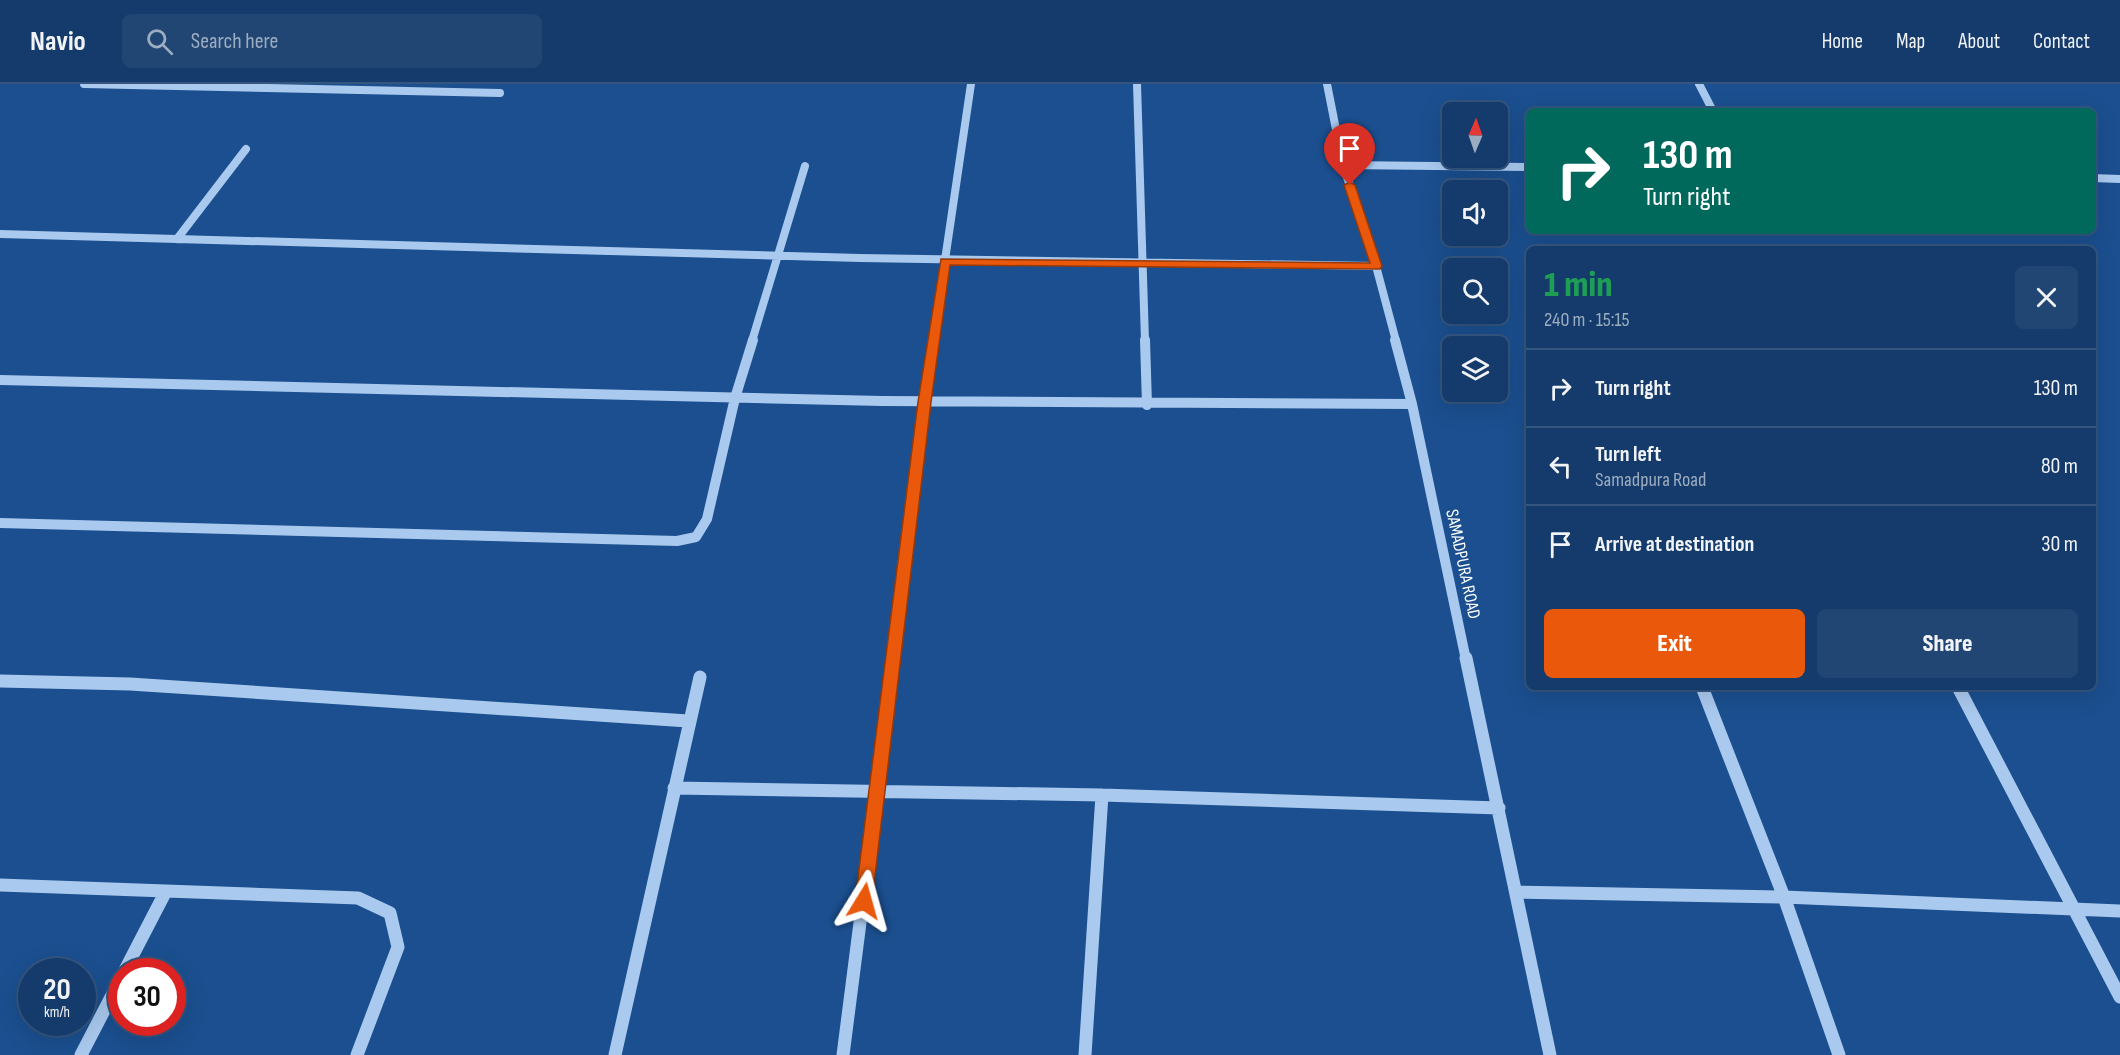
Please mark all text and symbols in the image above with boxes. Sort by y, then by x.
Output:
search box [122,14,542,68]
text: Navio [30,25,86,58]
icon: search [143,25,176,58]
text: Search here [191,28,278,55]
text: Home [1822,29,1863,54]
text: Map [1896,29,1925,54]
text: About [1958,29,2000,54]
text: Contact [2033,29,2090,54]
north arrow [1442,102,1508,168]
map controls [1442,102,1508,402]
pin [1324,123,1375,185]
text: 130 m [1643,130,1733,181]
icon: arrive [1333,132,1366,165]
icon: right [1544,132,1622,210]
button: sound [1442,180,1508,246]
text: Turn right [1643,181,1730,213]
button: search [1442,258,1508,324]
text: 1 min [1544,264,1612,307]
button: close [2015,266,2078,329]
text: 240 m · 15:15 [1544,308,1630,332]
button: layers [1442,336,1508,402]
icon: right [1544,372,1577,405]
text: Turn right [1595,375,1671,402]
text: 130 m [2034,375,2078,402]
text: Turn left [1595,441,1661,468]
icon: left [1544,450,1577,483]
text: 80 m [2041,453,2078,480]
text: Samadpura Road [1595,468,1706,492]
street label: SAMADPURA ROAD [1441,507,1485,621]
icon: arrive [1544,528,1577,561]
text: Arrive at destination [1595,531,1754,558]
text: 30 m [2041,531,2078,558]
button: Exit [1544,609,1805,678]
button: Share [1817,609,2078,678]
position arrow [832,869,896,933]
speed limit sign: 30 [108,958,186,1036]
text: 20 [43,972,71,1008]
text: km/h [44,1003,70,1022]

